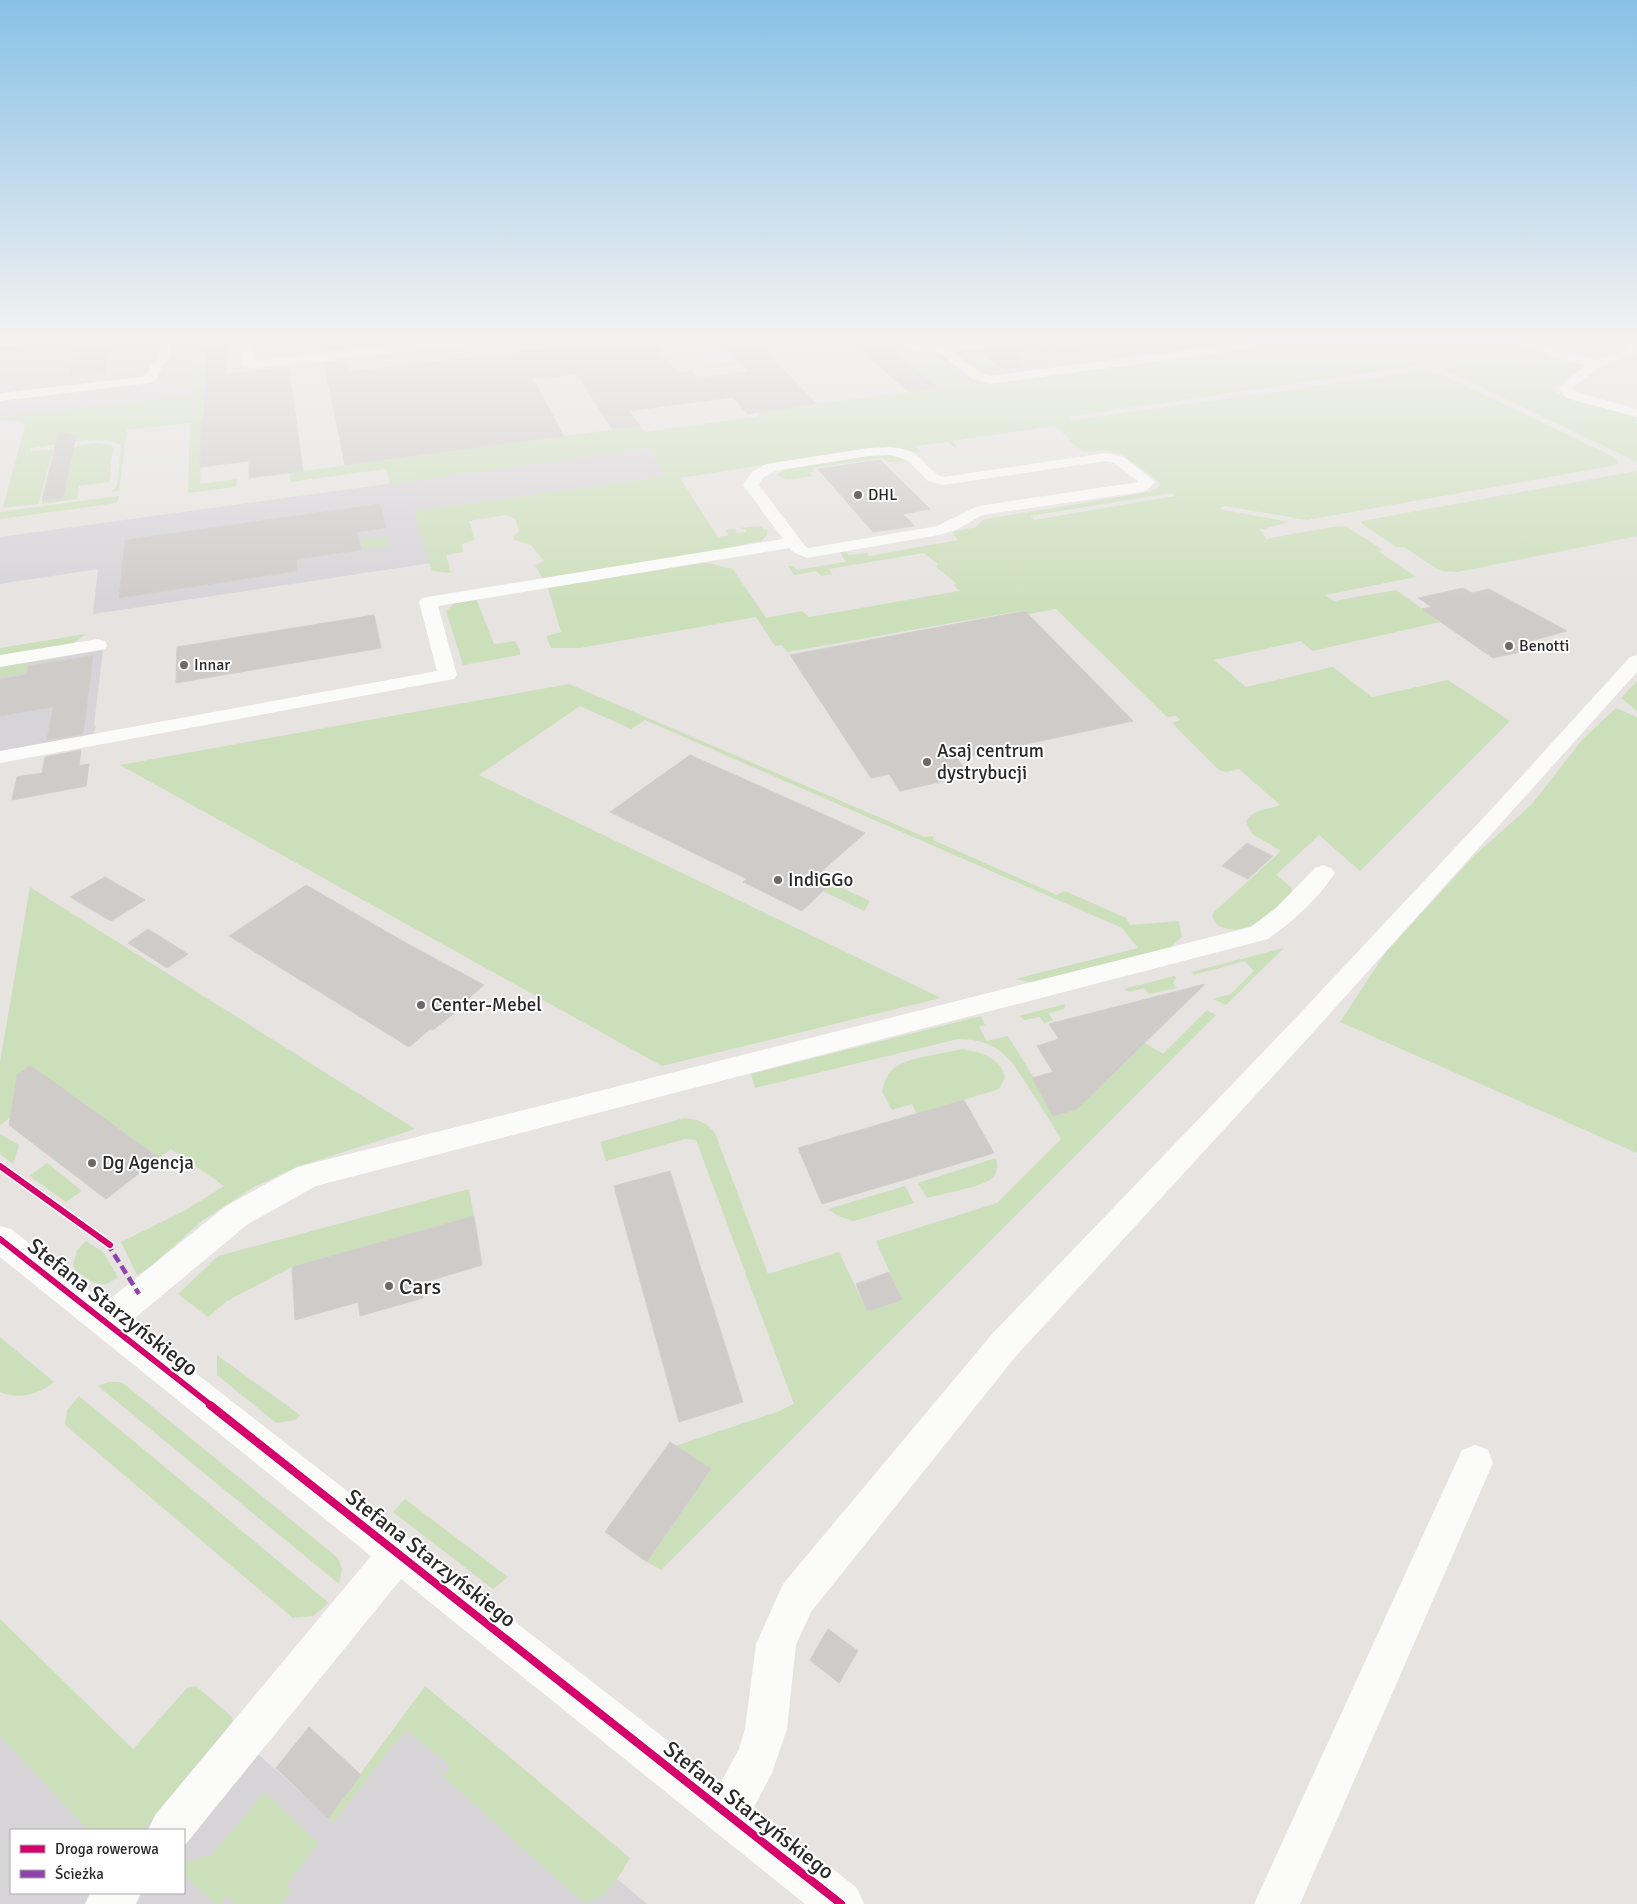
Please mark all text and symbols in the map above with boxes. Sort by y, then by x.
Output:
place label: DHL [868,485,897,505]
marker: DHL [852,489,864,501]
place label: Benotti [1519,636,1569,656]
marker: Benotti [1503,640,1515,652]
place label: Innar [194,655,230,675]
marker: Innar [178,659,190,671]
place label: Asaj centrum dystrybucji [937,739,1044,785]
marker: Asaj centrum dystrybucji [921,756,933,768]
place label: IndiGGo [788,868,854,892]
marker: IndiGGo [772,874,784,886]
place label: Center-Mebel [431,993,542,1017]
marker: Center-Mebel [415,999,427,1011]
place label: Dg Agencja [102,1151,194,1175]
marker: Dg Agencja [86,1157,98,1169]
street label: Stefana Starzyńskiego [22,1232,204,1382]
place label: Cars [399,1273,441,1300]
marker: Cars [383,1280,395,1292]
street label: Stefana Starzyńskiego [340,1483,522,1633]
street label: Stefana Starzyńskiego [658,1735,840,1885]
legend [10,1829,185,1894]
text: Droga rowerowa [55,1840,159,1858]
text: Ścieżka [55,1864,104,1883]

